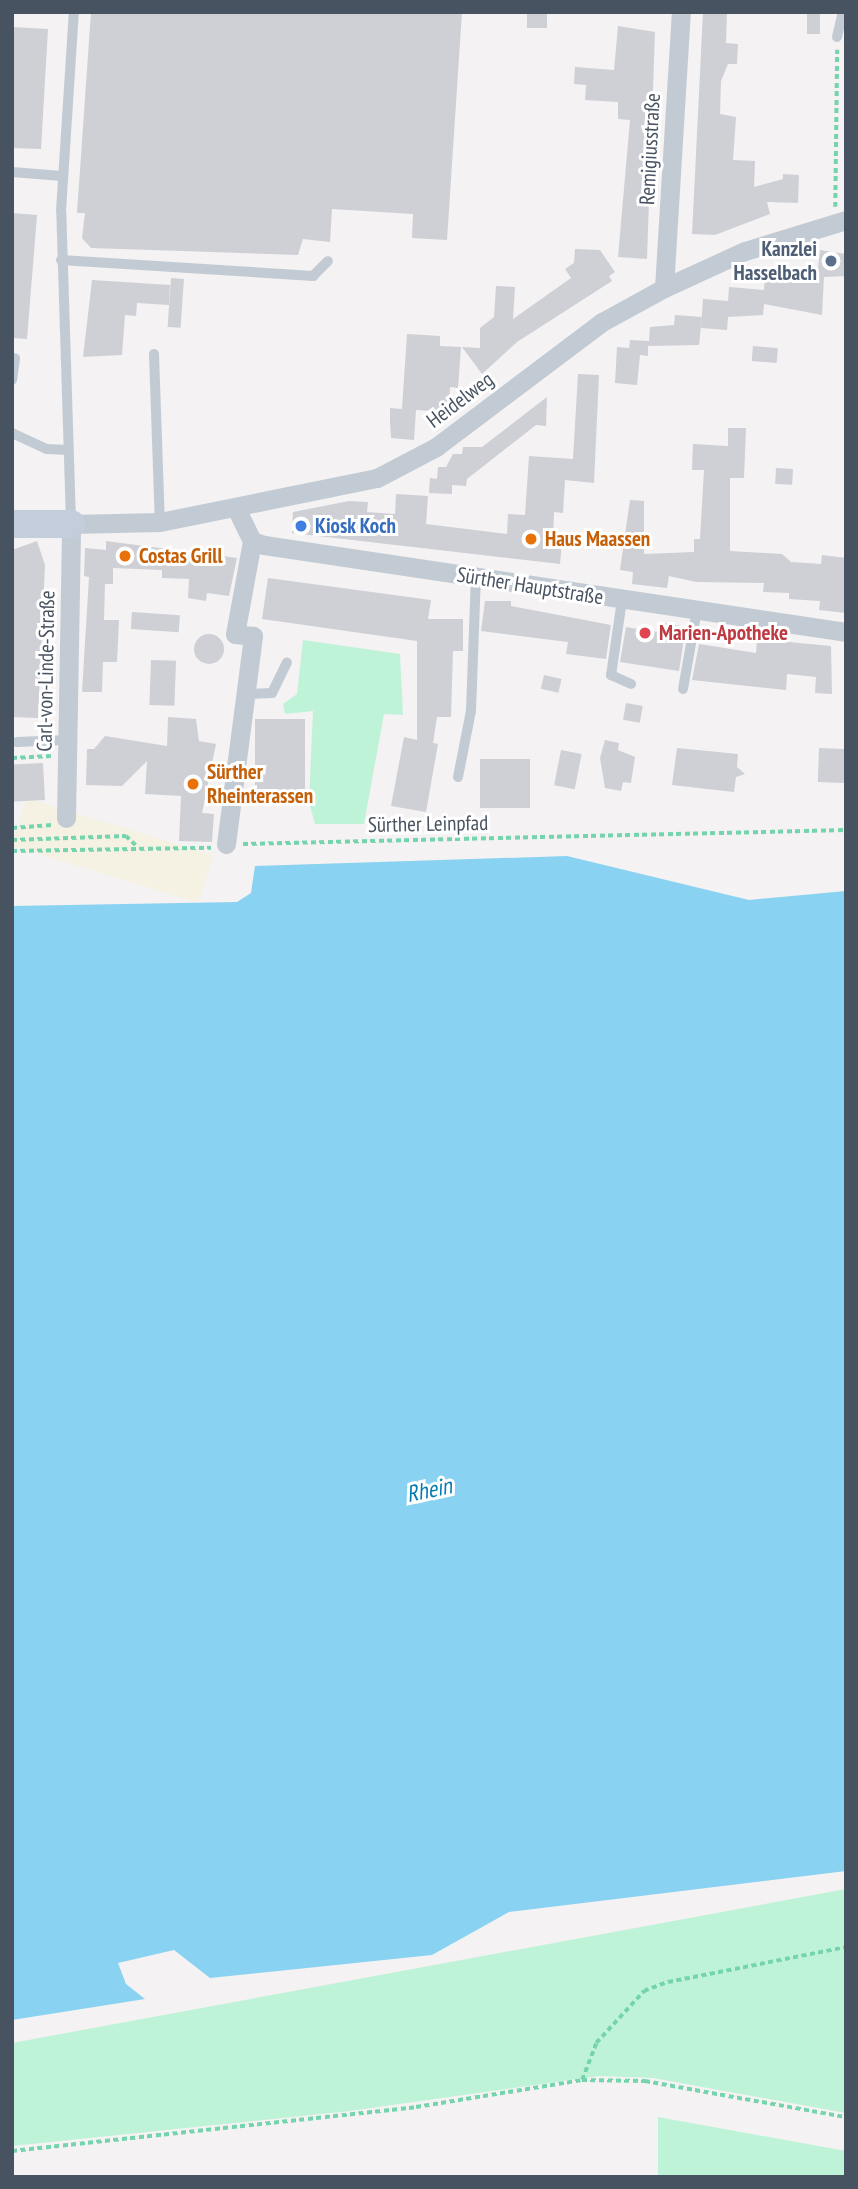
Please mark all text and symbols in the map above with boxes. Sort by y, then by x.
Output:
street label: Remigiusstraße [634,92,666,206]
place label: Kanzlei Hasselbach [734,236,817,286]
marker: Kanzlei Hasselbach [823,253,839,269]
street label: Heidelweg [422,367,498,433]
place label: Kiosk Koch [315,513,396,539]
marker: Kiosk Koch [293,518,309,534]
place label: Haus Maassen [545,526,650,552]
marker: Haus Maassen [523,531,539,547]
place label: Costas Grill [139,543,223,569]
marker: Costas Grill [117,548,133,564]
street label: Sürther Hauptstraße [455,562,605,610]
street label: Carl-von-Linde-Straße [32,590,60,752]
place label: Marien-Apotheke [659,620,788,646]
marker: Marien-Apotheke [637,625,653,641]
place label: Sürther Rheinterassen [207,759,313,809]
marker: Sürther Rheinterassen [185,776,201,792]
street label: Sürther Leinpfad [368,810,488,838]
water label: Rhein [404,1472,454,1508]

